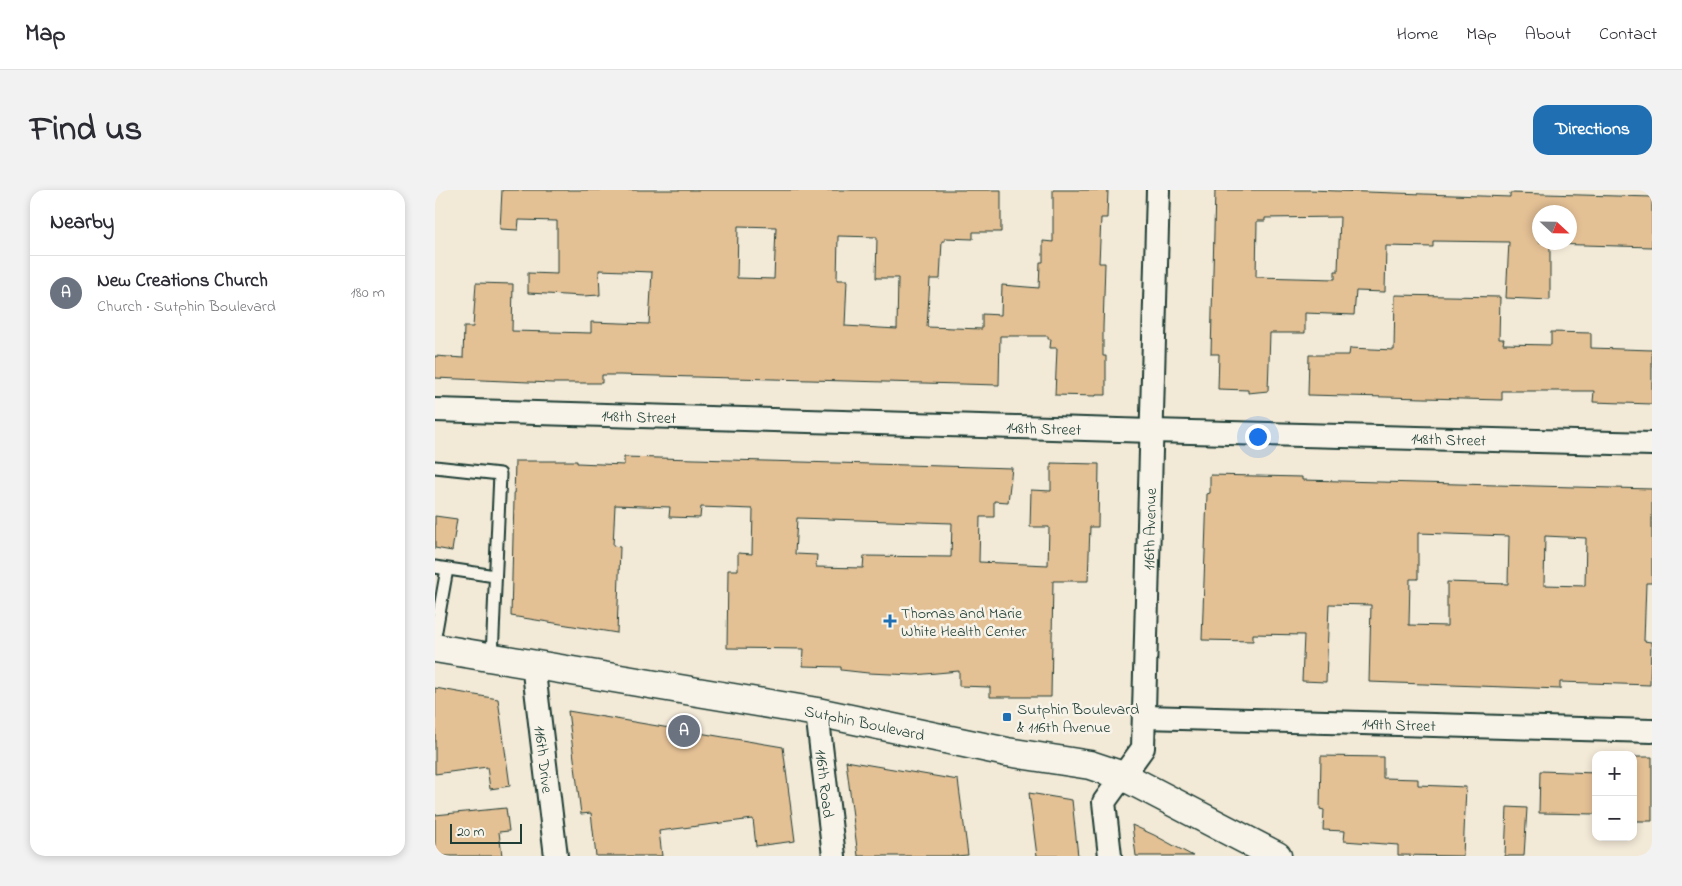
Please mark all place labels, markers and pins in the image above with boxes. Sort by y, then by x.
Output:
place label: Thomas and Marie White Health Center [901,602,1027,644]
marker: Thomas and Marie White Health Center [883,614,897,628]
place label: Sutphin Boulevard & 116th Avenue [1017,698,1139,740]
marker: Sutphin Boulevard & 116th Avenue [1001,711,1013,723]
pin: A [668,712,700,750]

